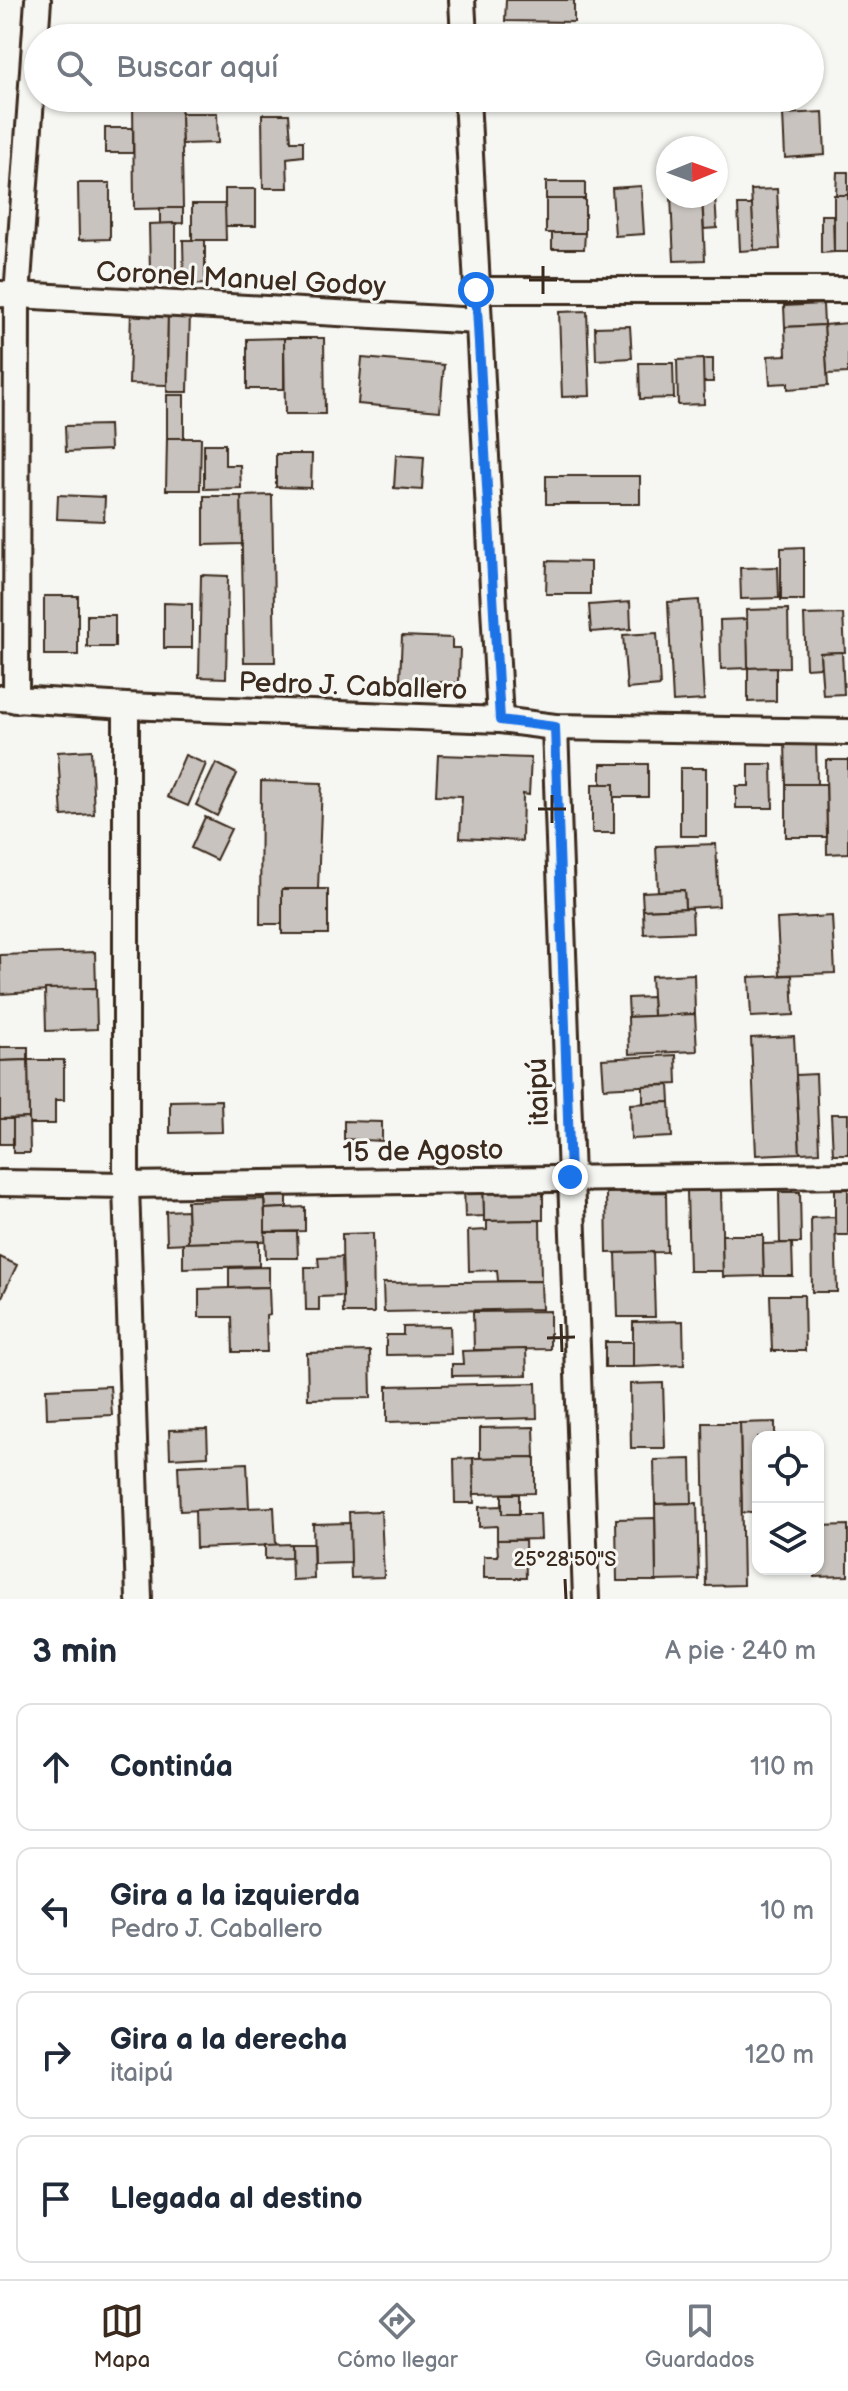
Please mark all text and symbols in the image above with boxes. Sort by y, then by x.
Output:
search box [24,24,824,112]
icon: search [52,46,96,90]
text: Buscar aquí [116,50,278,86]
north arrow [656,136,728,208]
street label: Coronel Manuel Godoy [95,255,387,304]
route start [458,272,494,308]
street label: Pedro J. Caballero [238,666,468,707]
street label: itaipú [521,1057,556,1127]
street label: 15 de Agosto [342,1134,504,1169]
route end [552,1159,588,1195]
map controls [752,1431,824,1575]
button: locate [752,1431,824,1503]
button: layers [752,1503,824,1575]
text: 25°28'50"S [514,1548,616,1572]
text: 3 min [32,1631,117,1672]
text: A pie · 240 m [665,1636,816,1667]
icon: ahead [34,1745,78,1789]
text: Continúa [110,1749,233,1785]
text: 110 m [750,1752,814,1783]
text: Gira a la izquierda [110,1878,360,1914]
icon: left [34,1889,78,1933]
text: 10 m [760,1896,814,1927]
text: Pedro J. Caballero [110,1914,323,1945]
text: Gira a la derecha [110,2022,347,2058]
icon: right [34,2033,78,2077]
text: 120 m [745,2040,814,2071]
text: itaipú [110,2058,173,2089]
icon: arrive [34,2177,78,2221]
text: Llegada al destino [110,2181,363,2217]
tab: Mapa [93,2299,150,2374]
tab: Cómo llegar [337,2299,458,2374]
tab: Guardados [645,2299,755,2374]

